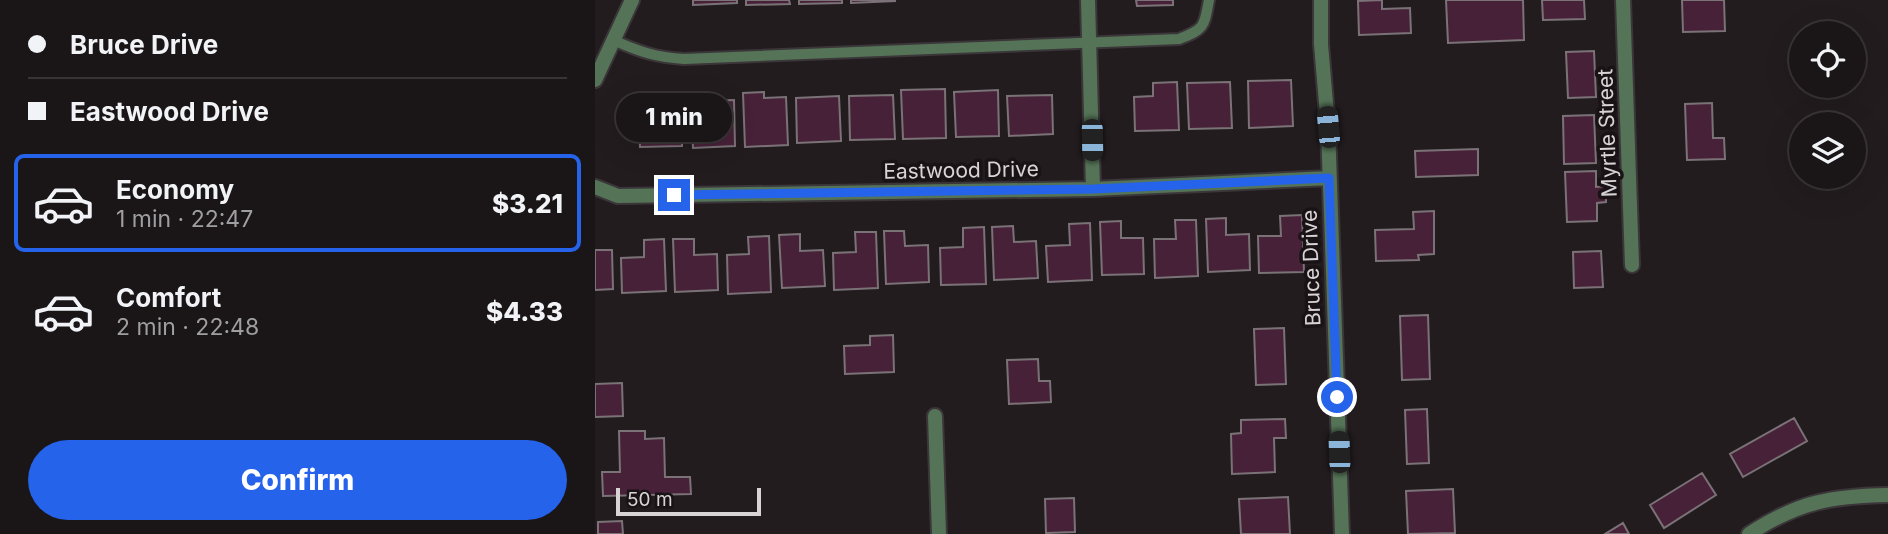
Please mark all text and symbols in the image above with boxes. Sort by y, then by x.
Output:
map controls [1789,21,1866,189]
button: locate [1789,21,1866,98]
text: Bruce Drive [70,29,218,60]
street label: Myrtle Street [1592,68,1622,198]
callout: 1 min [616,94,732,142]
text: Eastwood Drive [70,96,269,127]
text: 1 min [645,103,703,131]
car [1316,105,1341,149]
button: layers [1789,112,1866,189]
car [1082,119,1103,161]
street label: Eastwood Drive [883,156,1039,184]
icon: car [32,172,95,235]
text: Economy [116,174,234,205]
route end [658,179,690,211]
text: $3.21 [492,188,563,219]
text: 1 min · 22:47 [116,205,253,233]
street label: Bruce Drive [1296,209,1326,327]
icon: car [32,280,95,343]
text: Comfort [116,282,221,313]
text: $4.33 [486,296,563,327]
text: 2 min · 22:48 [116,313,259,341]
route start [1321,381,1353,413]
car [1328,431,1351,473]
button: Confirm [28,440,567,520]
scale bar [616,485,761,517]
text: 50 m [627,488,673,511]

